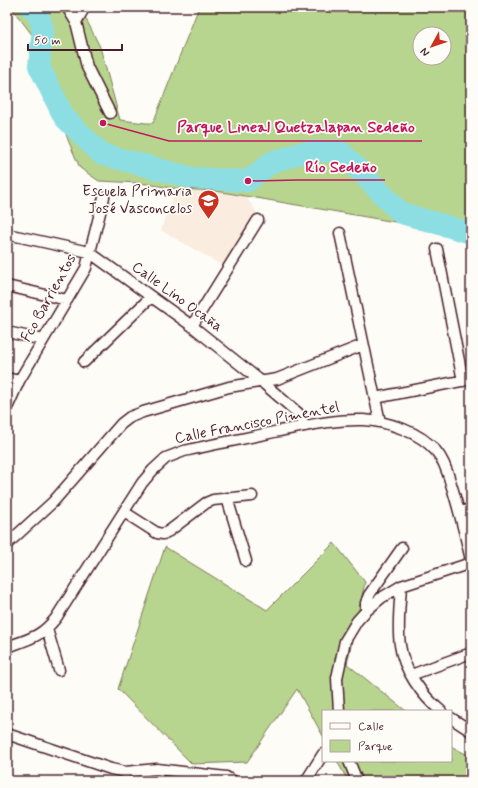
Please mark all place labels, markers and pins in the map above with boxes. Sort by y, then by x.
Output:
callout: Parque Lineal Quetzalapan Sedeño [169,113,422,141]
callout: Río Sedeño [297,152,385,180]
place label: Escuela Primaria José Vasconcelos [82,182,192,219]
school or university icon: Escuela Primaria José Vasconcelos [195,188,221,221]

